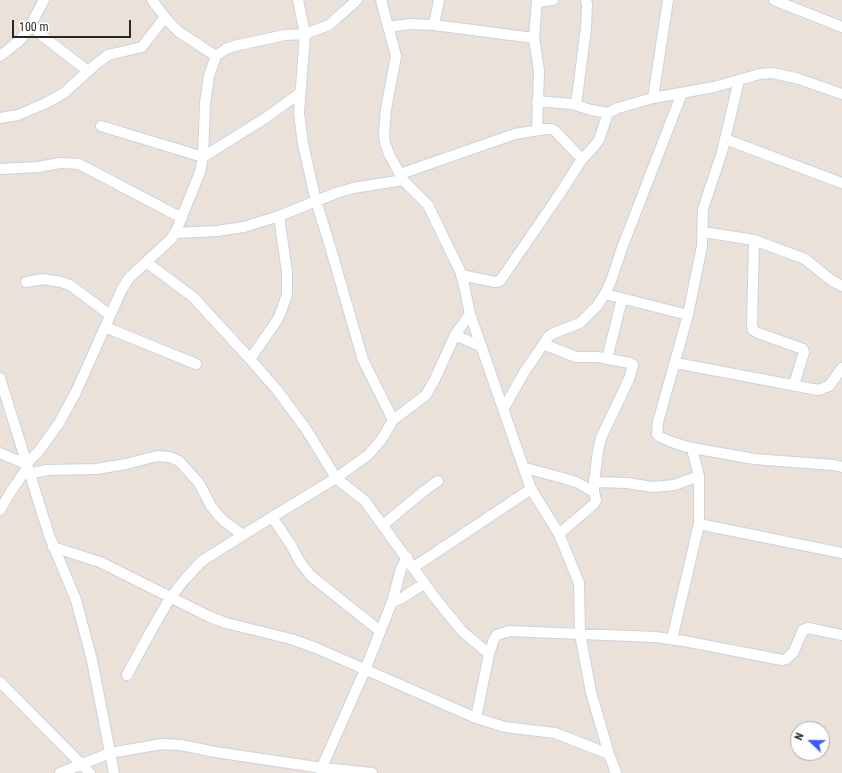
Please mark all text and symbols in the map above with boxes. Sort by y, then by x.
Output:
scale bar [14,12,133,38]
text: 100 m [19,20,49,34]
north arrow [790,721,830,761]
text: N [792,731,807,742]

